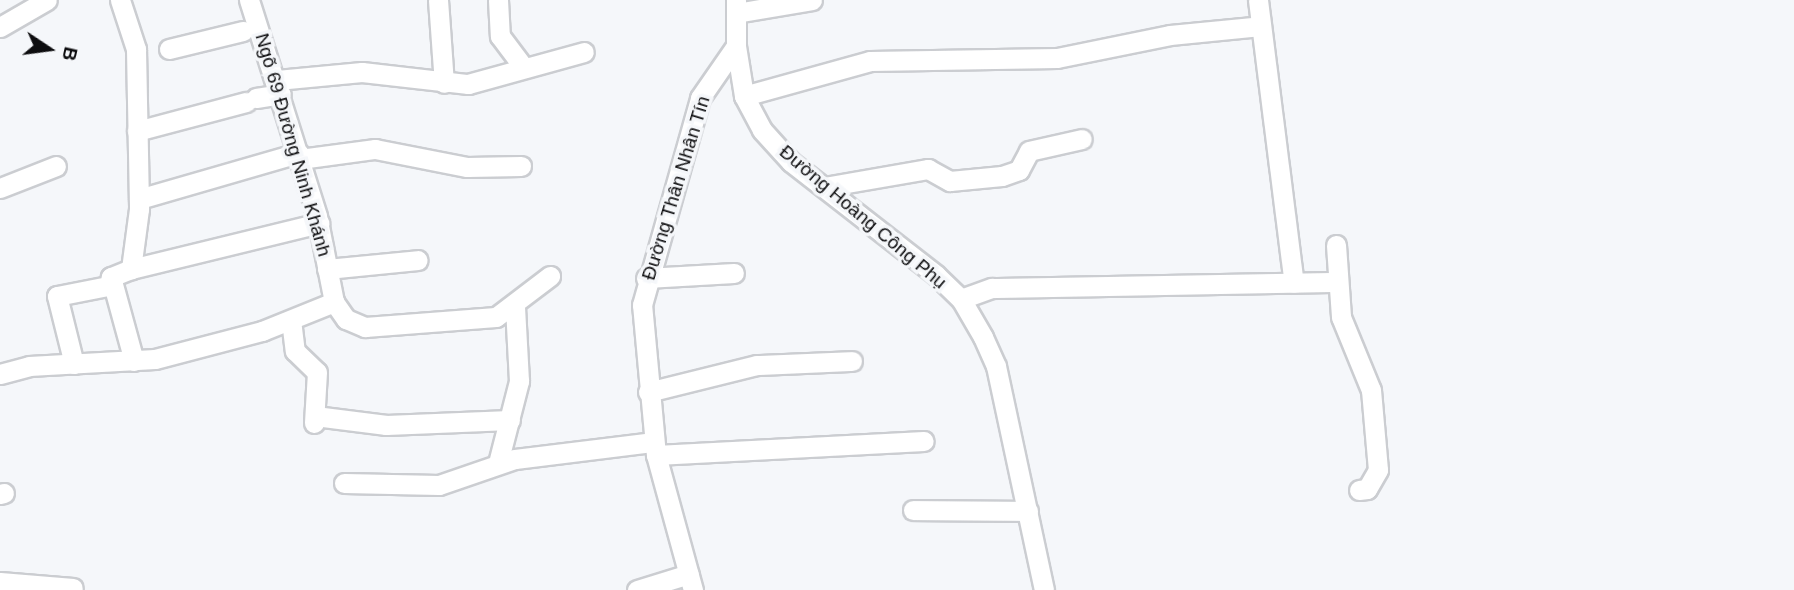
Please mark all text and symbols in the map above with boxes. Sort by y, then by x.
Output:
north arrow [14,14,84,84]
street label: Ngõ 69 Đường Ninh Khánh [250,31,336,259]
text: B [58,45,82,63]
street label: Đường Thân Nhân Tín [637,93,715,283]
street label: Đường Hoàng Công Phụ [775,140,951,294]

